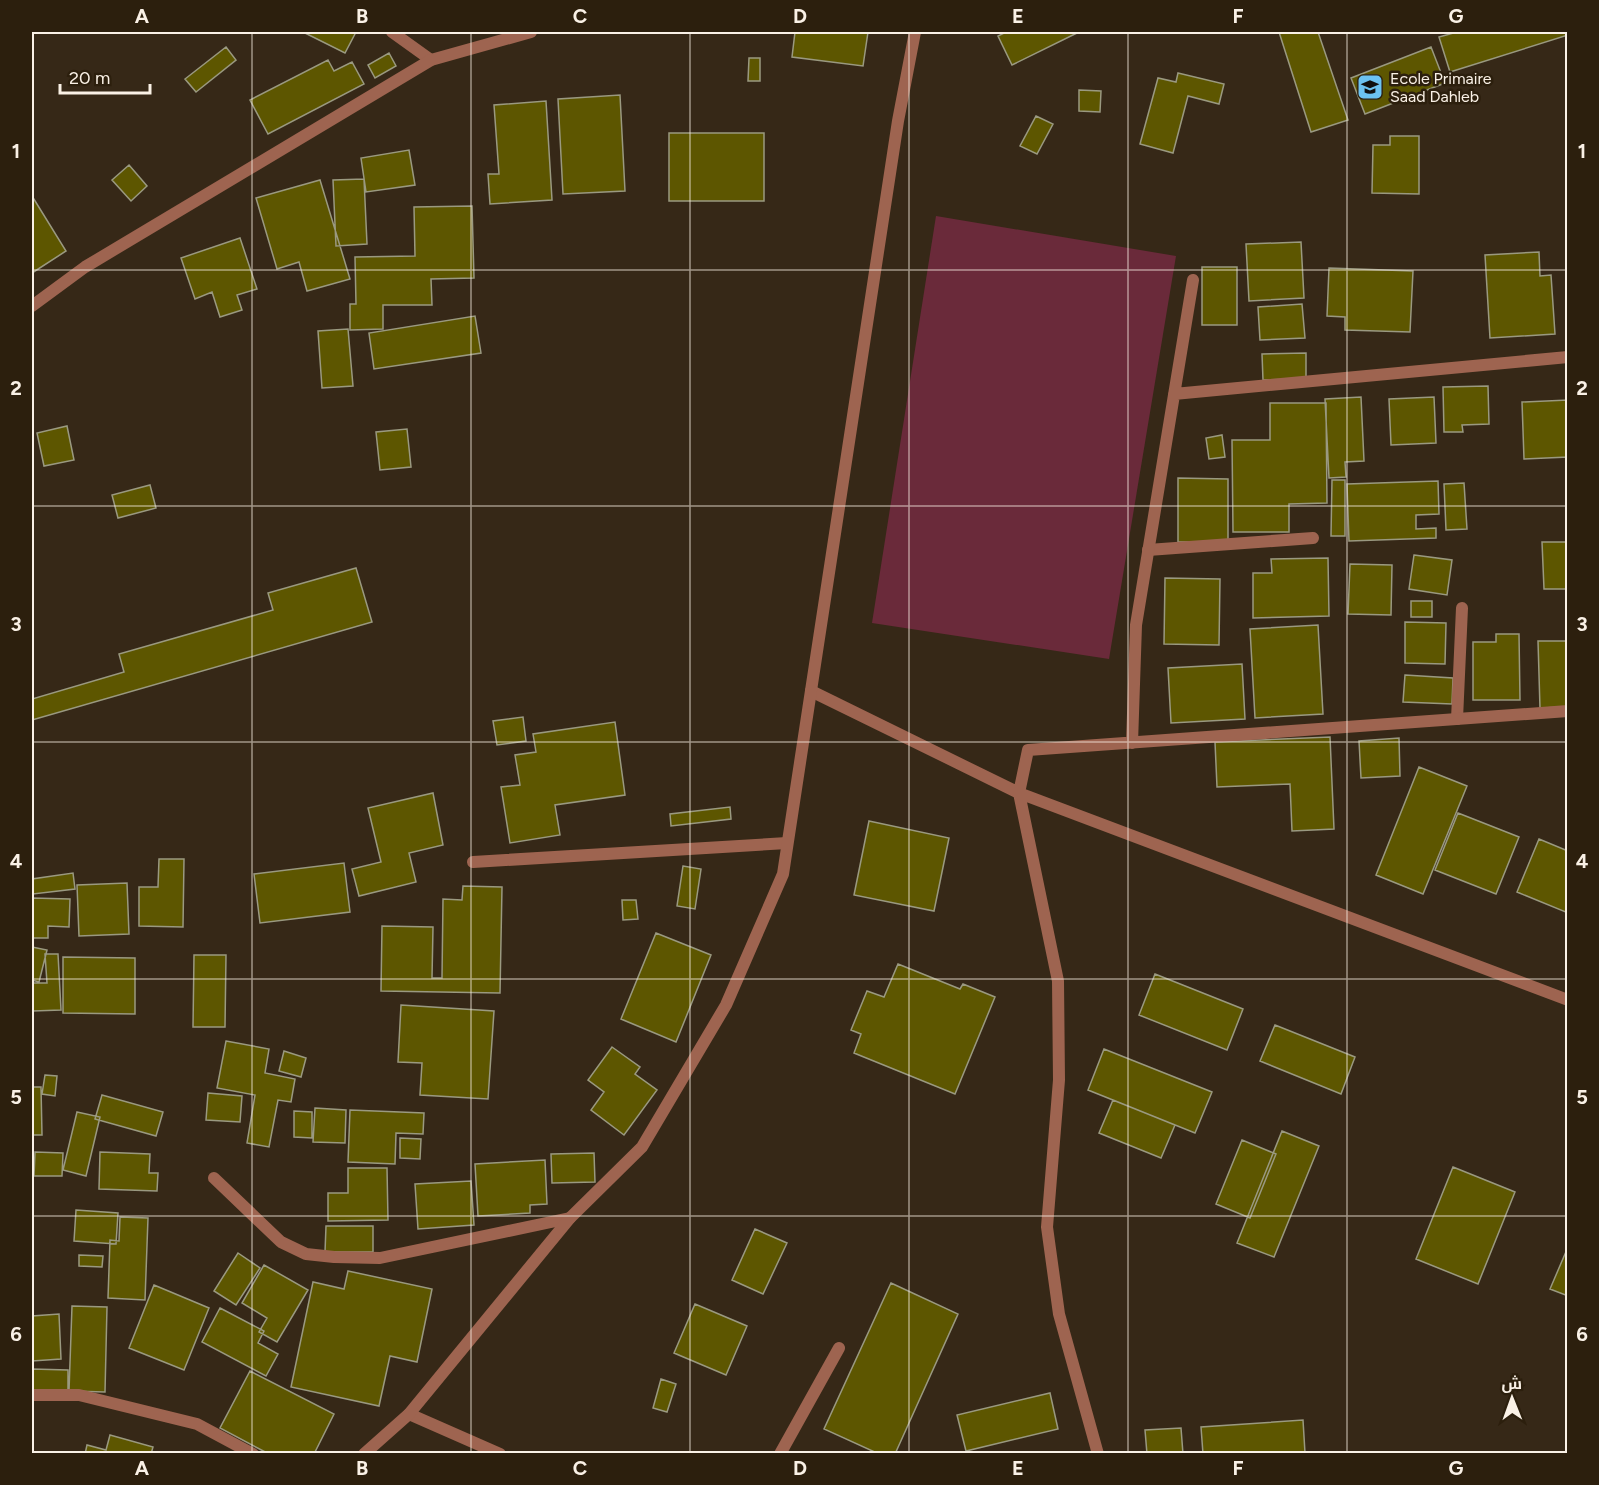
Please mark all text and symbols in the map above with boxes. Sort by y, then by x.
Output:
text: A [135,4,150,28]
text: B [356,4,368,28]
text: C [573,4,587,28]
text: D [793,4,807,28]
text: E [1012,4,1024,28]
text: F [1232,4,1244,28]
text: G [1449,4,1464,28]
scale bar [60,57,150,95]
text: 20 m [69,67,110,89]
place label: Ecole Primaire Saad Dahleb [1390,69,1492,106]
school or university icon: Ecole Primaire Saad Dahleb [1355,72,1385,102]
text: 1 [12,139,20,163]
text: 1 [1578,139,1586,163]
text: 2 [10,376,22,400]
text: 2 [1576,376,1588,400]
text: 3 [10,612,22,636]
text: 3 [1576,612,1588,636]
text: 4 [10,849,23,873]
text: 4 [1576,849,1589,873]
text: 5 [10,1085,22,1109]
text: 5 [1576,1085,1588,1109]
text: 6 [10,1322,22,1346]
text: 6 [1576,1322,1588,1346]
north arrow [1482,1368,1542,1428]
text: ش [1501,1374,1522,1393]
text: A [135,1456,150,1480]
text: B [356,1456,368,1480]
text: C [573,1456,587,1480]
text: D [793,1456,807,1480]
text: E [1012,1456,1024,1480]
text: F [1232,1456,1244,1480]
text: G [1449,1456,1464,1480]

